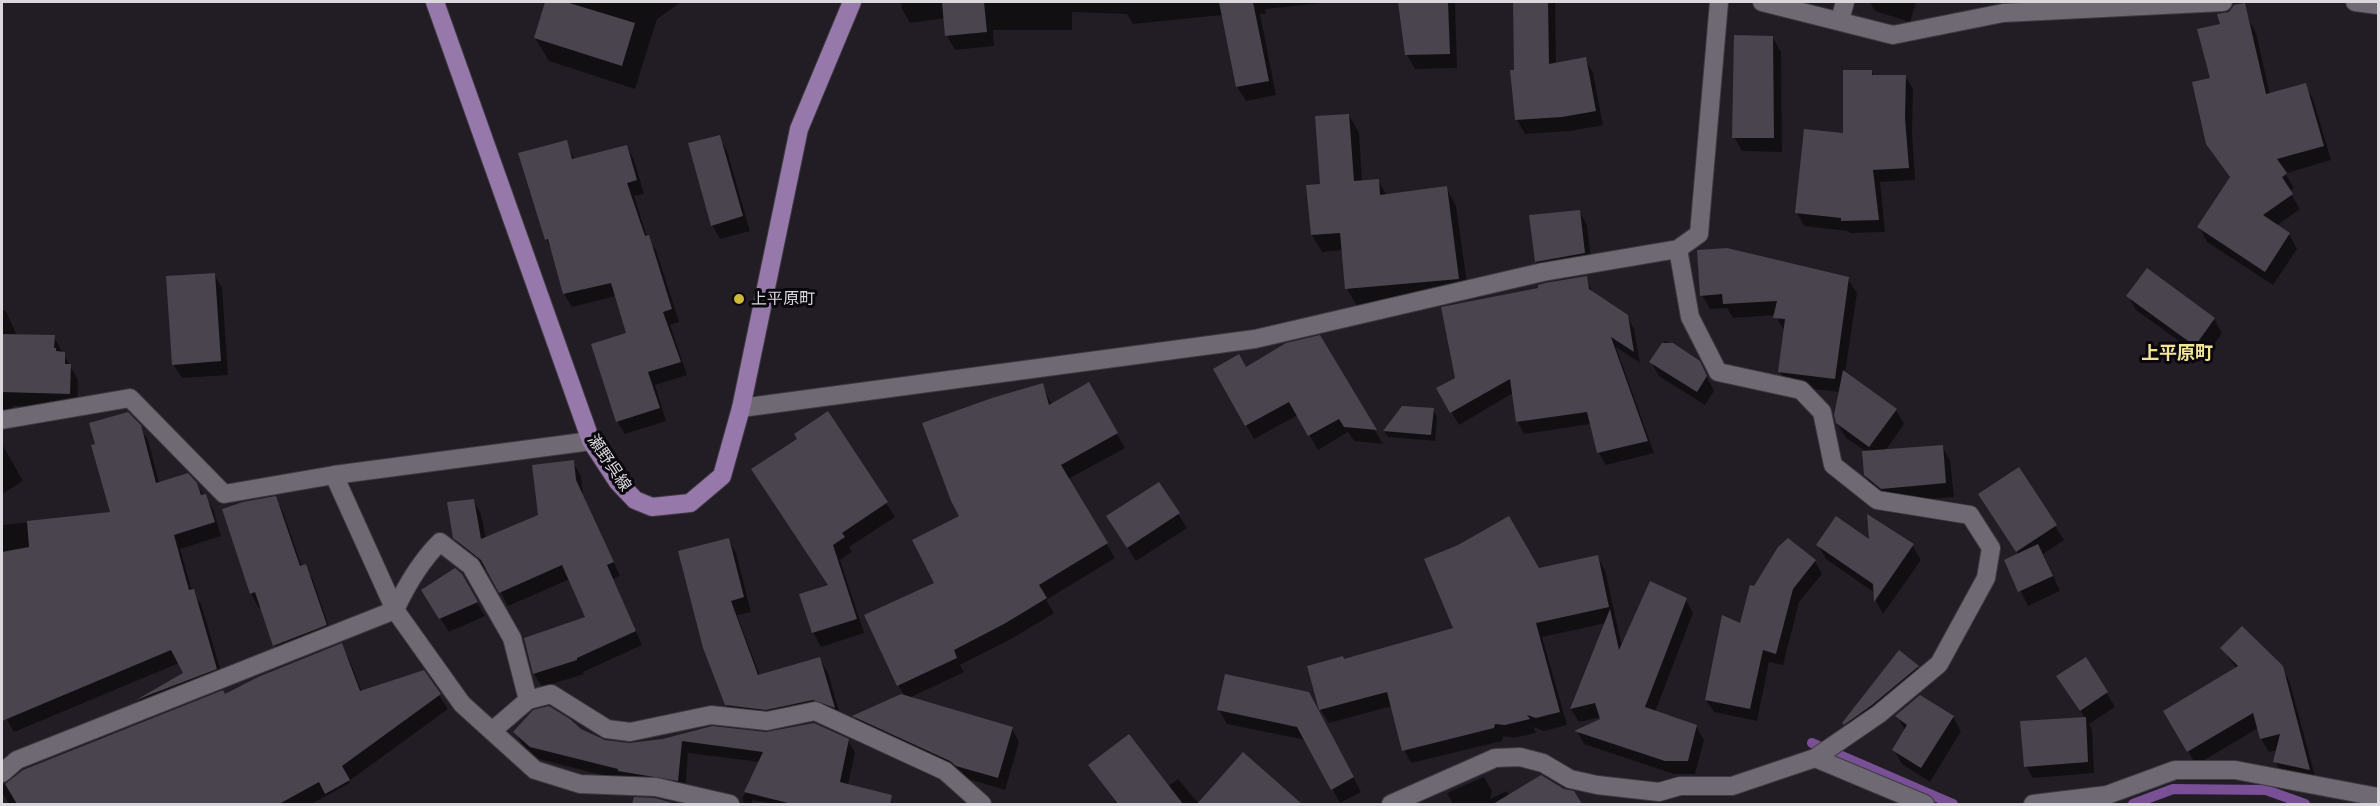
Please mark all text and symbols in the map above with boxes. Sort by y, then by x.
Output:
place label: 上平原町 [751,289,815,309]
marker: 上平原町 [732,292,746,306]
district label: 上平原町 [2141,343,2213,365]
street label: 瀬野呉線 [583,431,635,495]

